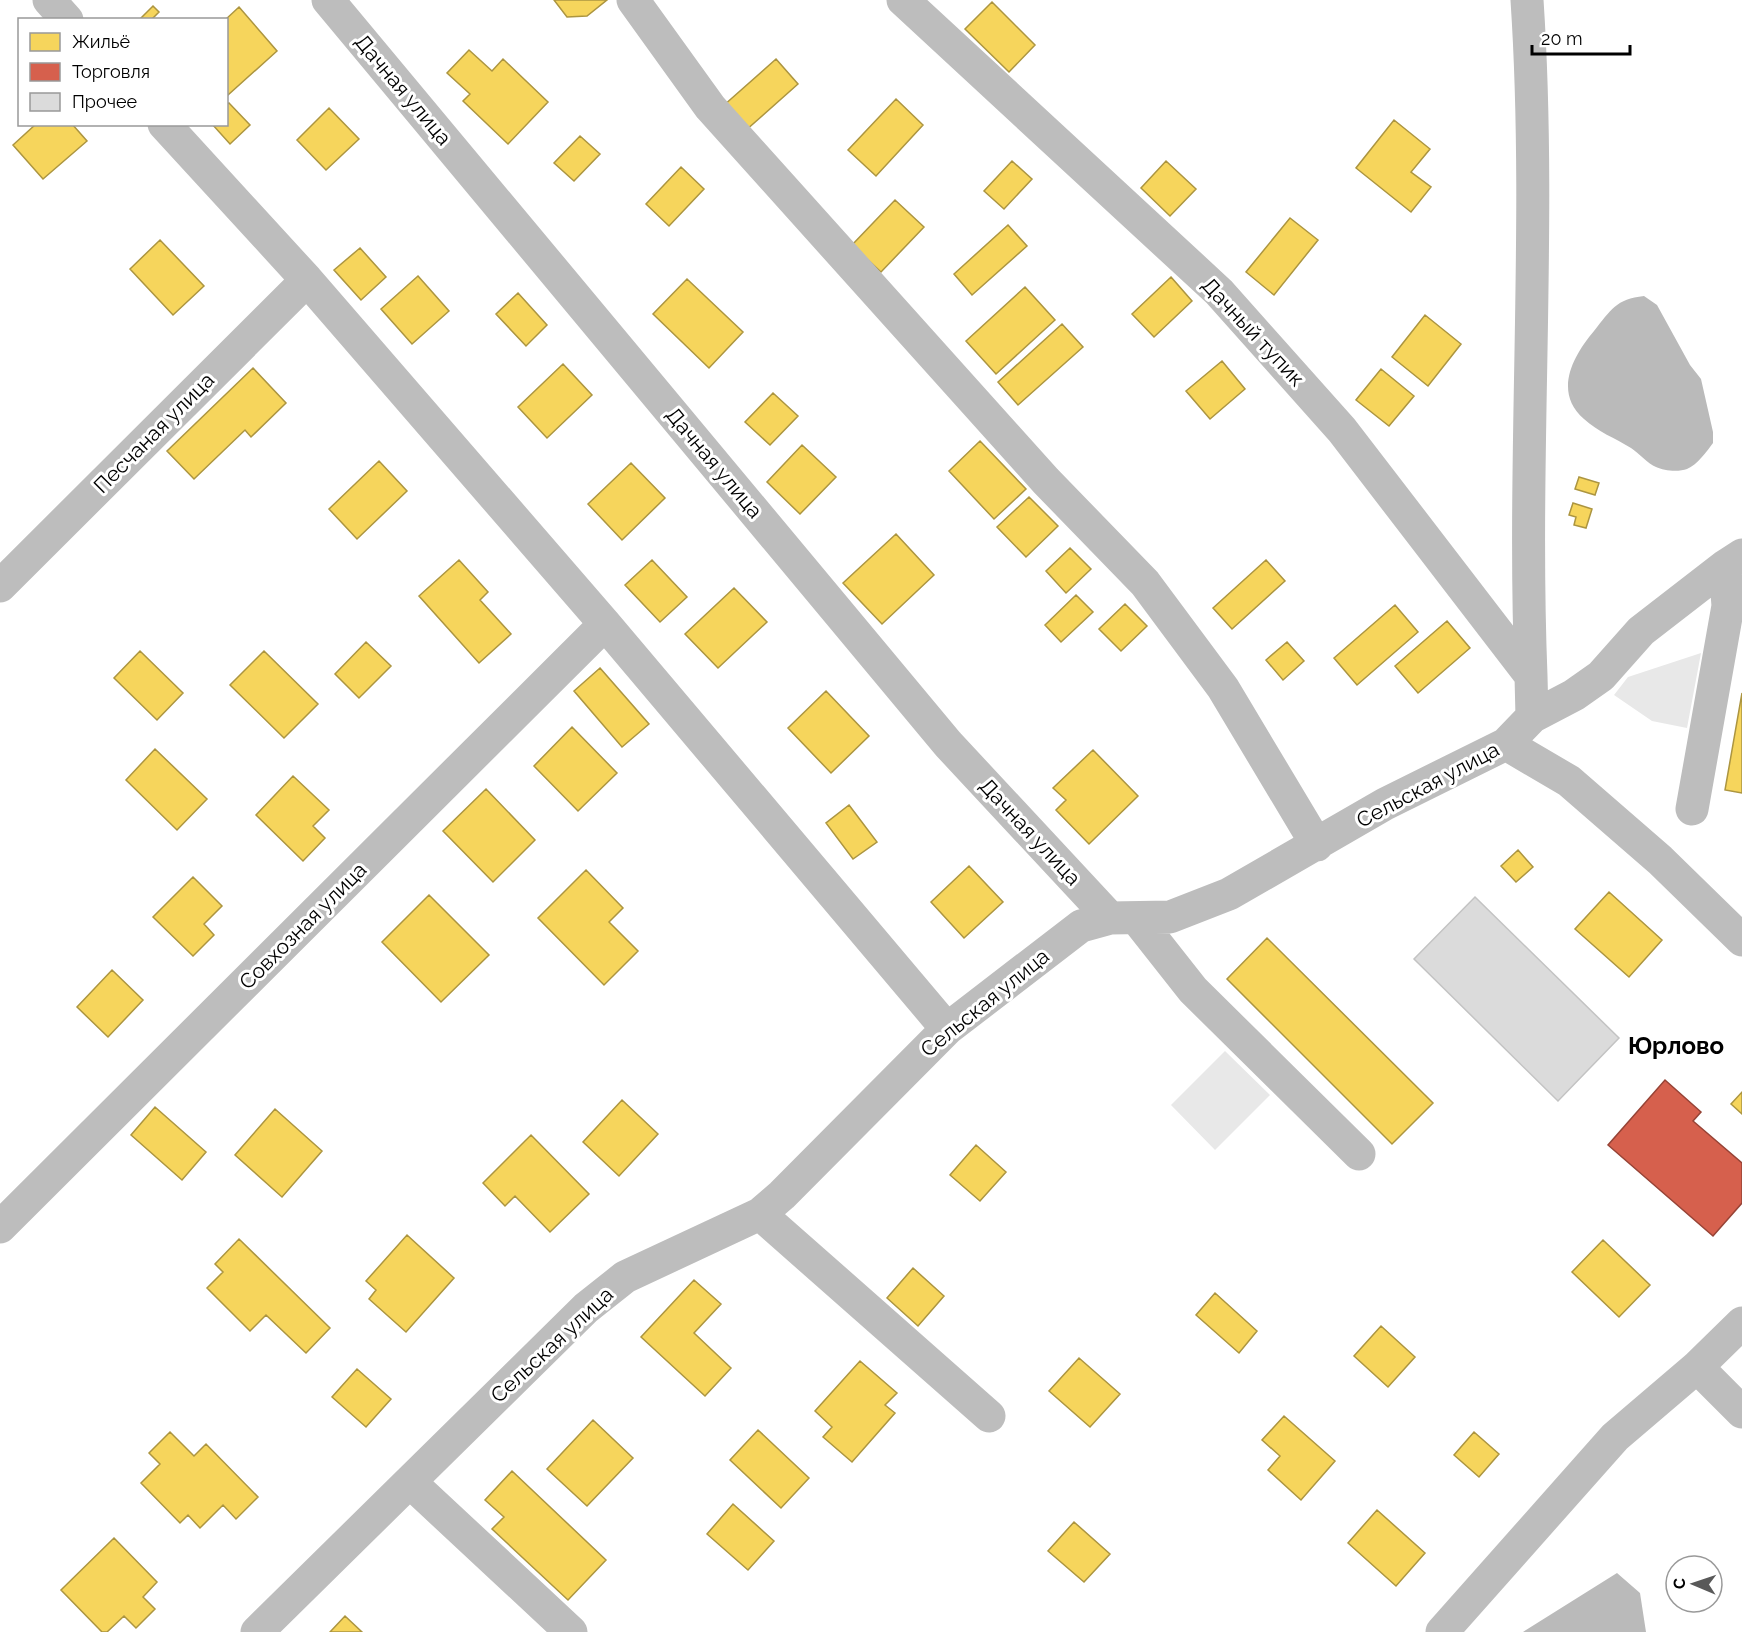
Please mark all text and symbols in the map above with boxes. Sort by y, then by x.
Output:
legend [18,18,228,126]
scale bar [1532,18,1630,56]
text: 20 m [1541,28,1583,49]
street label: Дачная улица [350,29,457,150]
text: Жильё [72,31,130,52]
text: Торговля [72,61,150,82]
text: Прочее [72,91,138,112]
street label: Дачный тупик [1197,272,1310,391]
street label: Песчаная улица [88,367,219,498]
street label: Дачная улица [661,402,768,523]
street label: Сельская улица [1352,736,1503,833]
street label: Дачная улица [975,773,1086,890]
street label: Совхозная улица [234,857,371,994]
street label: Сельская улица [915,943,1054,1062]
district label: Юрлово [1628,1031,1724,1060]
street label: Сельская улица [485,1282,618,1408]
north arrow [1664,1554,1724,1614]
text: С [1670,1578,1689,1589]

